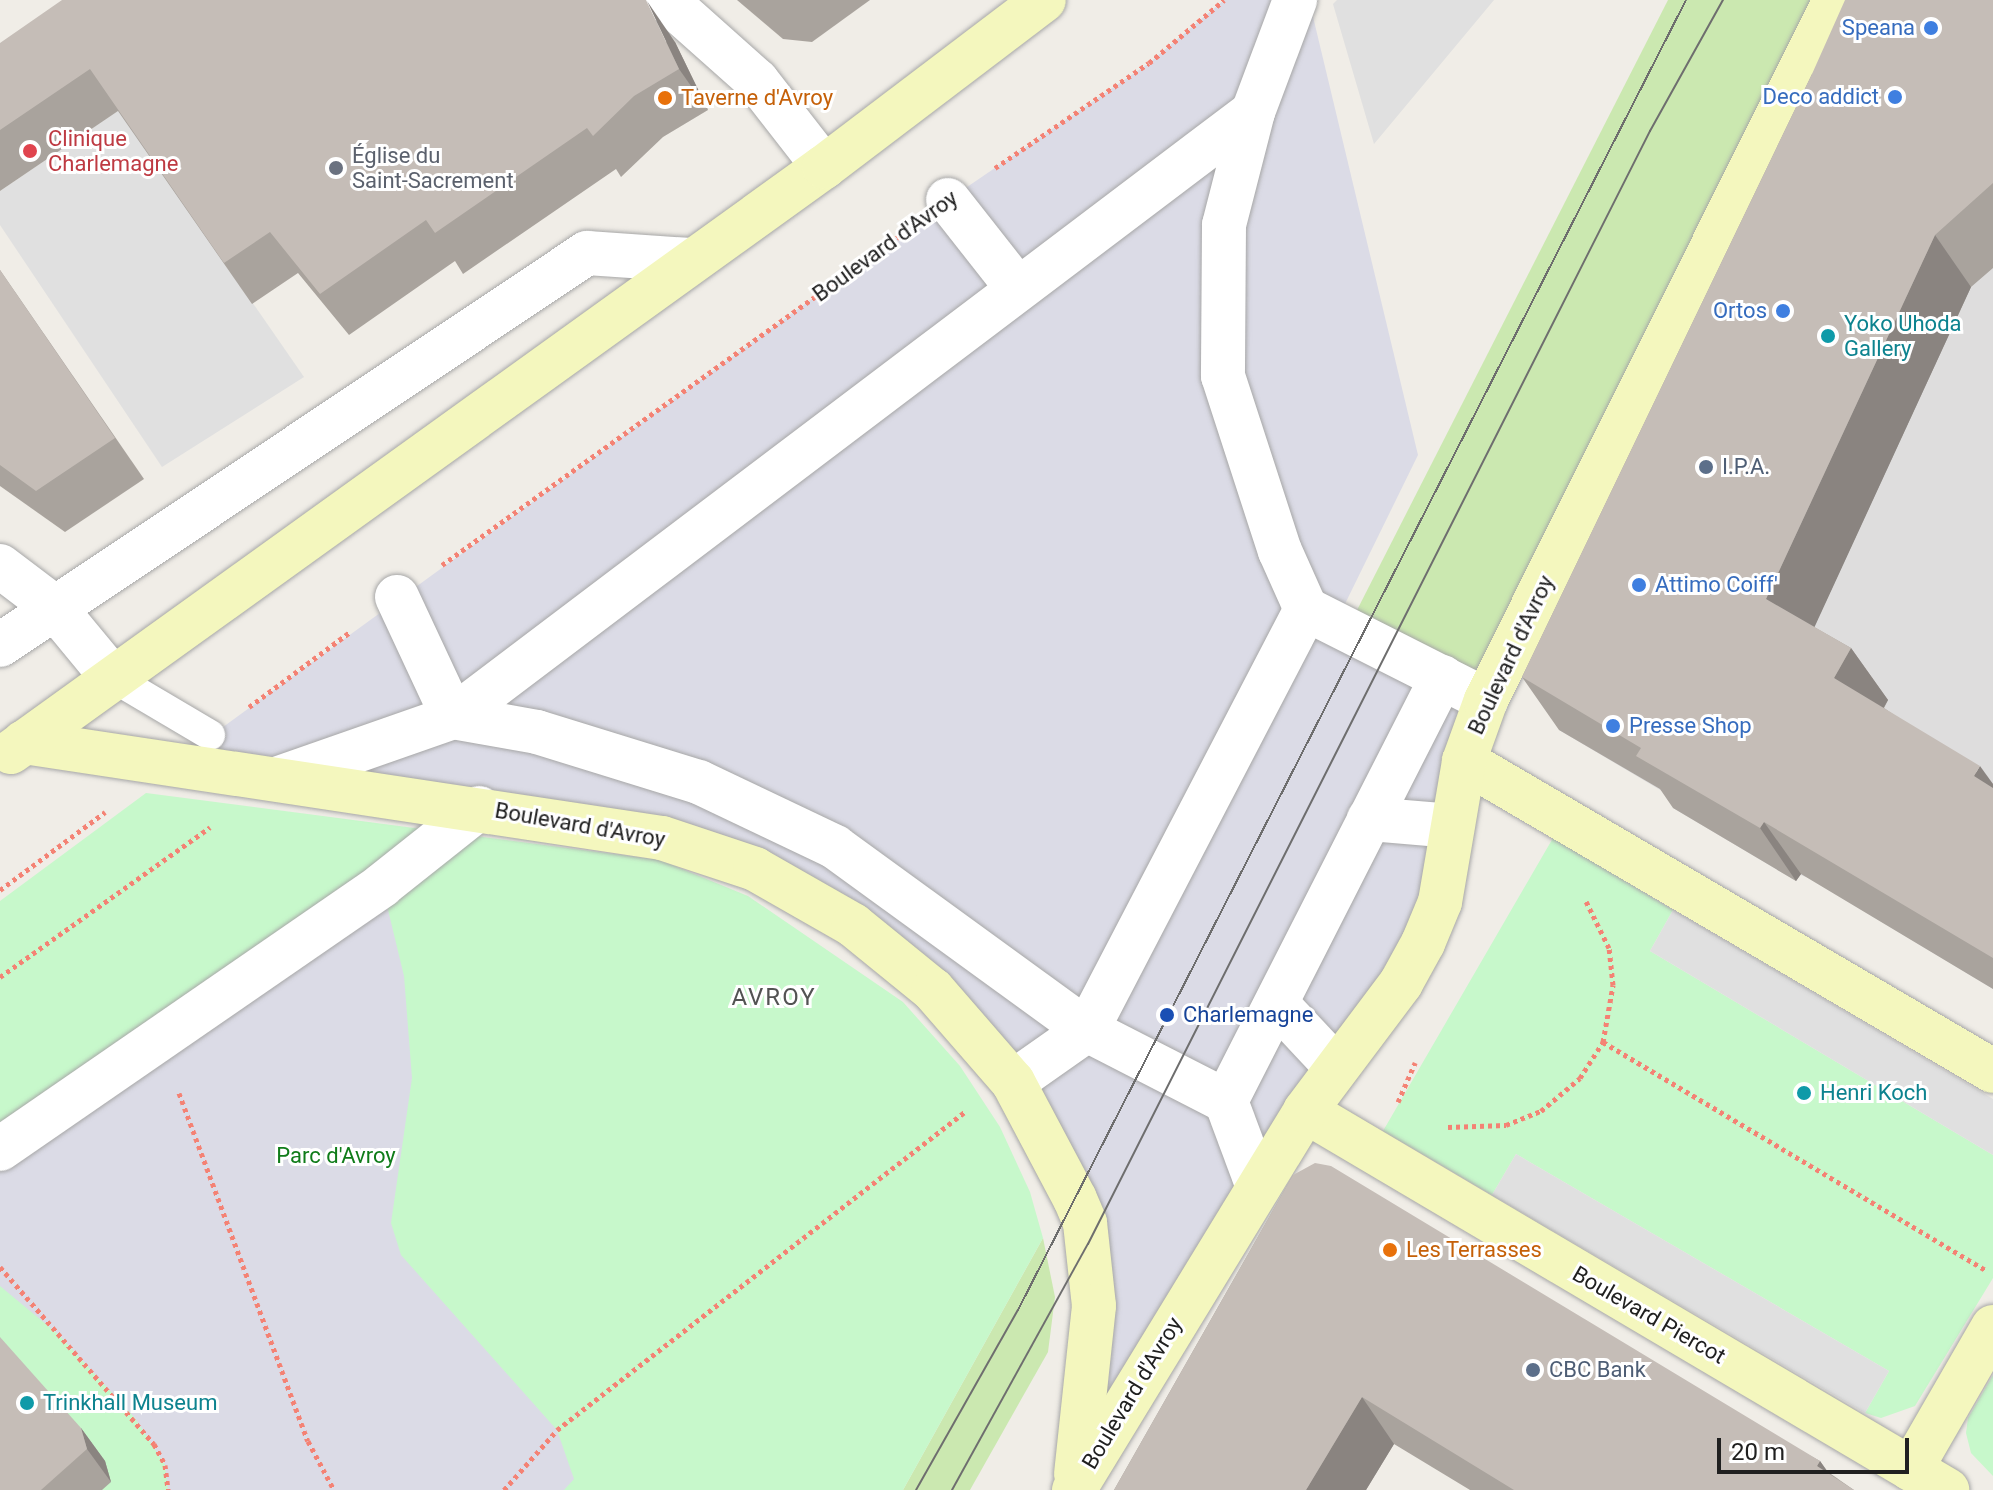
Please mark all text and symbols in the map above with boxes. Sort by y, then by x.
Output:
place label: Speana [1842,15,1915,41]
marker: Speana [1922,19,1940,37]
place label: Deco addict [1763,84,1879,110]
place label: Taverne d'Avroy [681,85,833,111]
marker: Deco addict [1886,88,1904,106]
marker: Taverne d'Avroy [656,89,674,107]
place label: Clinique Charlemagne [48,125,178,176]
marker: Clinique Charlemagne [19,140,41,162]
place label: Église du Saint-Sacrement [352,142,514,194]
marker: Église du Saint-Sacrement [327,159,345,177]
street label: Boulevard d'Avroy [808,185,962,307]
place label: Ortos [1713,298,1767,324]
marker: Ortos [1774,302,1792,320]
place label: Yoko Uhoda Gallery [1844,310,1962,362]
marker: Yoko Uhoda Gallery [1819,327,1837,345]
place label: I.P.A. [1722,454,1770,480]
marker: I.P.A. [1697,458,1715,476]
street label: Boulevard d'Avroy [1463,571,1559,739]
place label: Attimo Coiff' [1655,572,1778,598]
marker: Attimo Coiff' [1630,576,1648,594]
place label: Presse Shop [1629,713,1752,739]
marker: Presse Shop [1604,717,1622,735]
street label: Boulevard d'Avroy [493,797,667,853]
district label: AVROY [731,984,817,1012]
place label: Charlemagne [1183,1002,1313,1028]
marker: Charlemagne [1158,1006,1176,1024]
place label: Henri Koch [1820,1080,1927,1106]
marker: Henri Koch [1795,1084,1813,1102]
park label: Parc d'Avroy [276,1143,396,1169]
place label: Les Terrasses [1406,1237,1542,1263]
marker: Les Terrasses [1381,1241,1399,1259]
street label: Boulevard Piercot [1568,1261,1730,1369]
street label: Boulevard d'Avroy [1076,1312,1188,1474]
place label: CBC Bank [1549,1357,1646,1383]
marker: CBC Bank [1524,1361,1542,1379]
place label: Trinkhall Museum [43,1390,217,1416]
marker: Trinkhall Museum [18,1394,36,1412]
scale bar [1721,1422,1913,1472]
text: 20 m [1731,1438,1785,1466]

